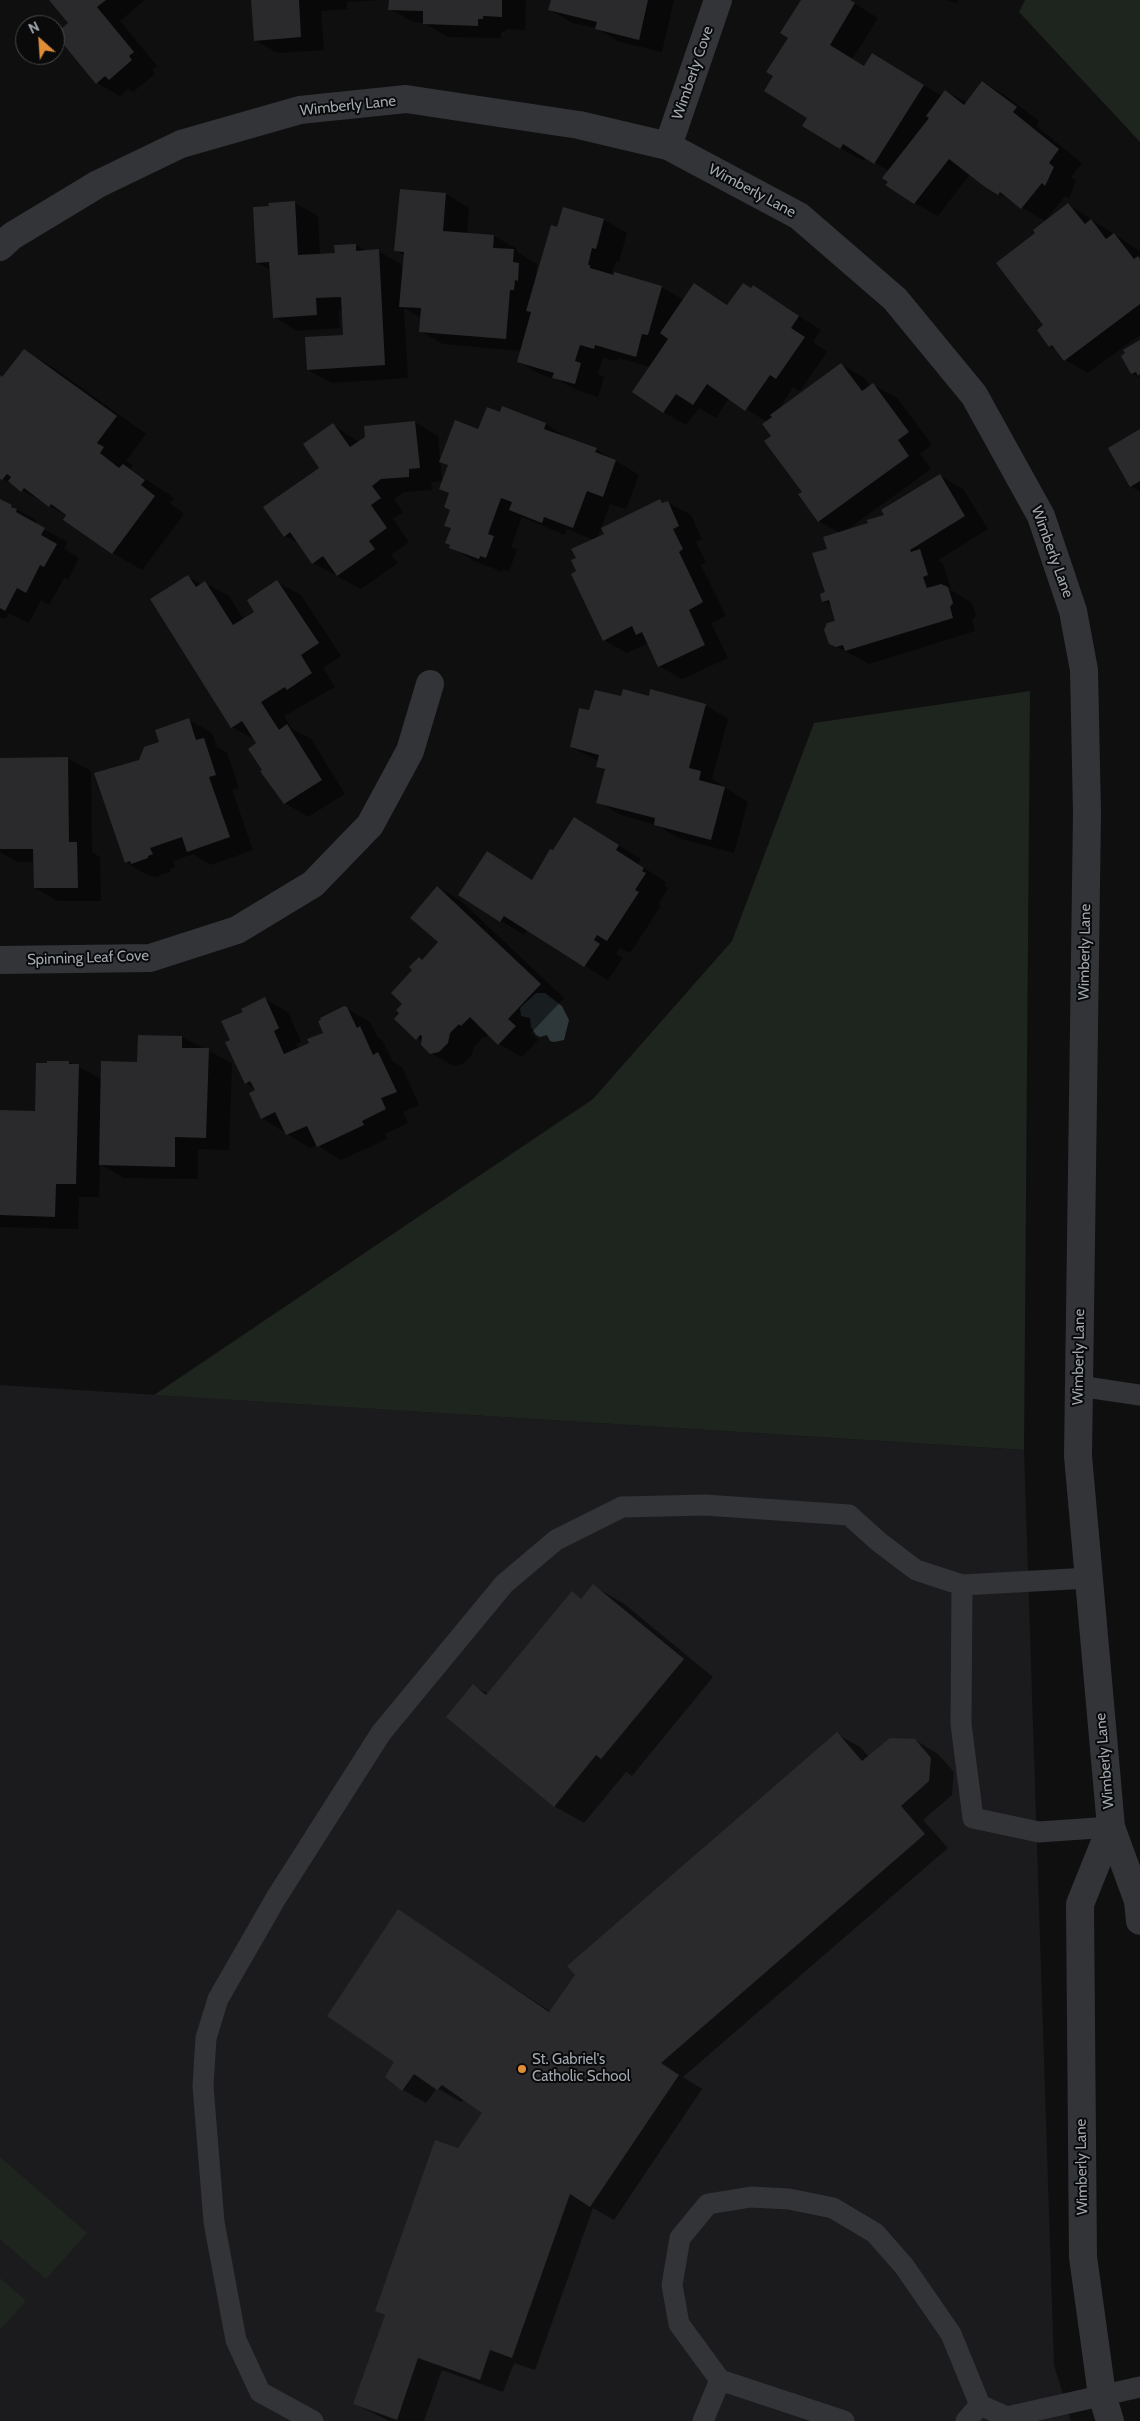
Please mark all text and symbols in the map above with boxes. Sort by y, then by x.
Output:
north arrow [15,15,65,65]
text: N [25,17,42,38]
street label: Wimberly Cove [669,24,717,122]
street label: Wimberly Lane [299,92,397,120]
street label: Wimberly Lane [705,160,799,222]
street label: Wimberly Lane [1027,504,1077,600]
street label: Wimberly Lane [1075,904,1095,1000]
street label: Spinning Leaf Cove [27,947,149,969]
street label: Wimberly Lane [1069,1309,1089,1405]
street label: Wimberly Lane [1092,1712,1118,1810]
place label: St. Gabriel's Catholic School [532,2051,630,2086]
marker: St. Gabriel's Catholic School [516,2063,528,2075]
street label: Wimberly Lane [1072,2119,1092,2215]

